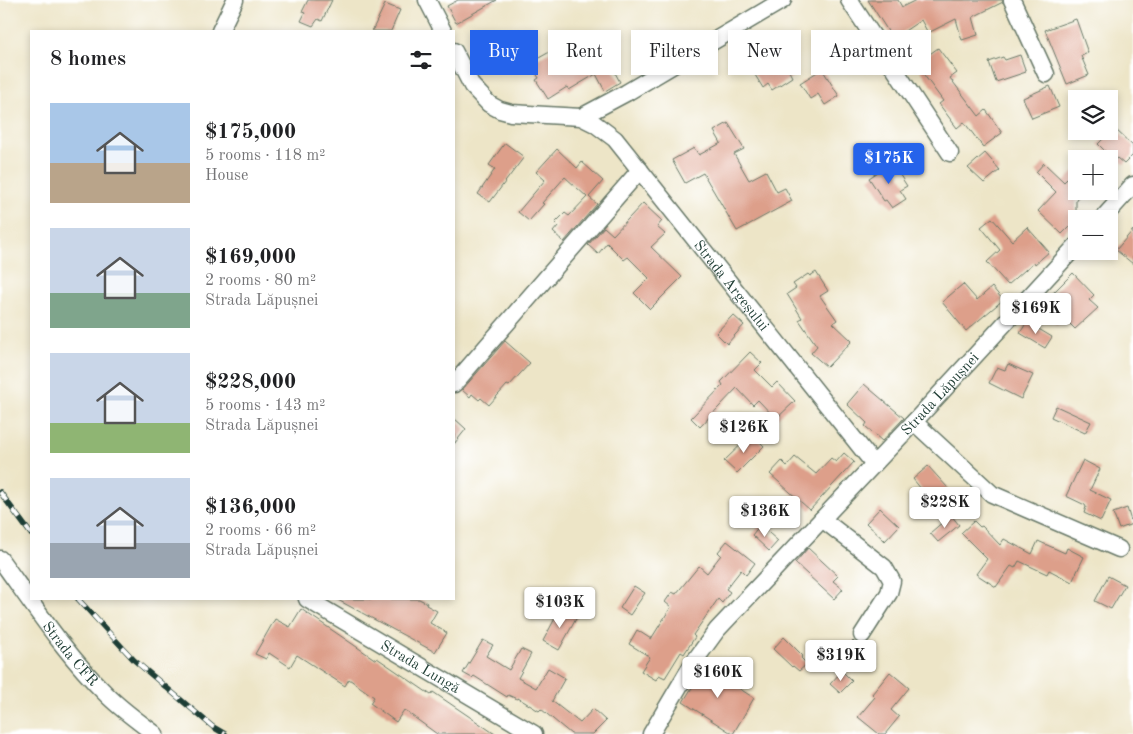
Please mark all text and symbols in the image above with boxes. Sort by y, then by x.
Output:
chip: Buy [470,30,538,75]
chip: Rent [548,30,621,75]
chip: Filters [631,30,718,75]
chip: New [728,30,801,75]
chip: Apartment [811,30,931,75]
icon: filters [407,46,435,74]
text: 8 homes [50,49,126,70]
map controls [1068,90,1118,260]
button: layers [1068,90,1118,140]
text: $175,000 [205,122,296,143]
icon: home [90,123,150,183]
pin: $175K [854,142,924,185]
text: 5 rooms · 118 m² [205,148,325,164]
button: + [1068,150,1118,200]
text: $175K [864,151,914,167]
text: House [205,168,248,184]
button: − [1068,210,1118,260]
street label: Strada Argeșului [690,238,771,334]
text: $169,000 [205,247,296,268]
icon: home [90,248,150,308]
text: 2 rooms · 80 m² [205,273,316,289]
pin: $169K [1001,292,1071,335]
text: Strada Lăpușnei [205,293,318,309]
text: $169K [1011,301,1061,317]
street label: Strada Lăpușnei [899,351,983,439]
text: $228,000 [205,372,296,393]
icon: home [90,373,150,433]
text: 5 rooms · 143 m² [205,398,325,414]
pin: $126K [709,412,779,454]
text: Strada Lăpușnei [205,418,318,434]
text: $126K [719,420,769,436]
pin: $228K [910,486,980,529]
text: $228K [920,495,970,511]
pin: $136K [730,496,800,538]
text: $136,000 [205,497,296,518]
icon: home [90,498,150,558]
text: $136K [740,504,790,520]
text: 2 rooms · 66 m² [205,523,316,539]
text: Strada Lăpușnei [205,543,318,559]
pin: $103K [525,586,595,629]
text: $103K [535,595,585,611]
street label: Strada CFR [39,619,100,690]
street label: Strada Lungă [377,638,462,697]
pin: $319K [806,640,876,682]
text: $319K [816,648,866,664]
pin: $160K [683,656,753,699]
text: $160K [693,665,743,681]

